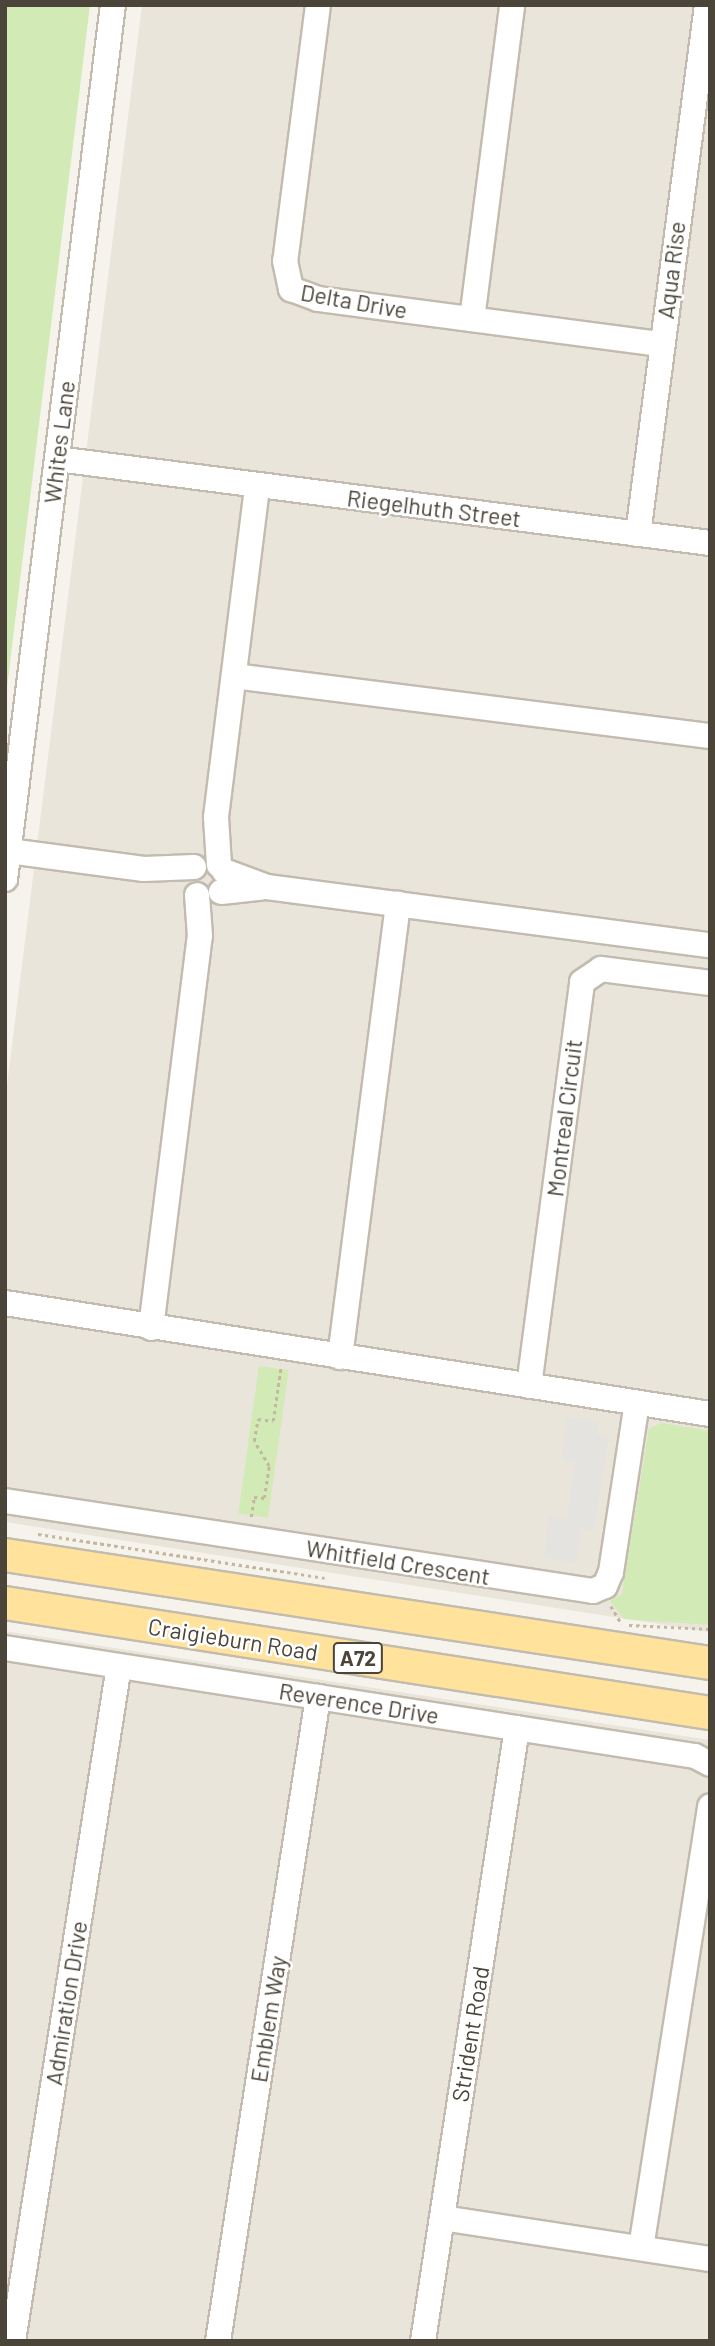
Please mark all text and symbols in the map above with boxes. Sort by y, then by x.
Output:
street label: Aqua Rise [651,220,691,320]
street label: Delta Drive [299,278,409,324]
street label: Whites Lane [38,379,80,505]
street label: Riegelhuth Street [345,484,523,532]
street label: Montreal Circuit [541,1038,587,1198]
street label: Whitfield Crescent [304,1534,492,1590]
street label: Craigieburn Road [146,1612,320,1666]
road number: A72 [332,1640,384,1676]
street label: Reverence Drive [277,1677,441,1729]
street label: Admiration Drive [39,1919,93,2087]
street label: Emblem Way [244,1954,292,2084]
street label: Strident Road [446,1964,494,2104]

